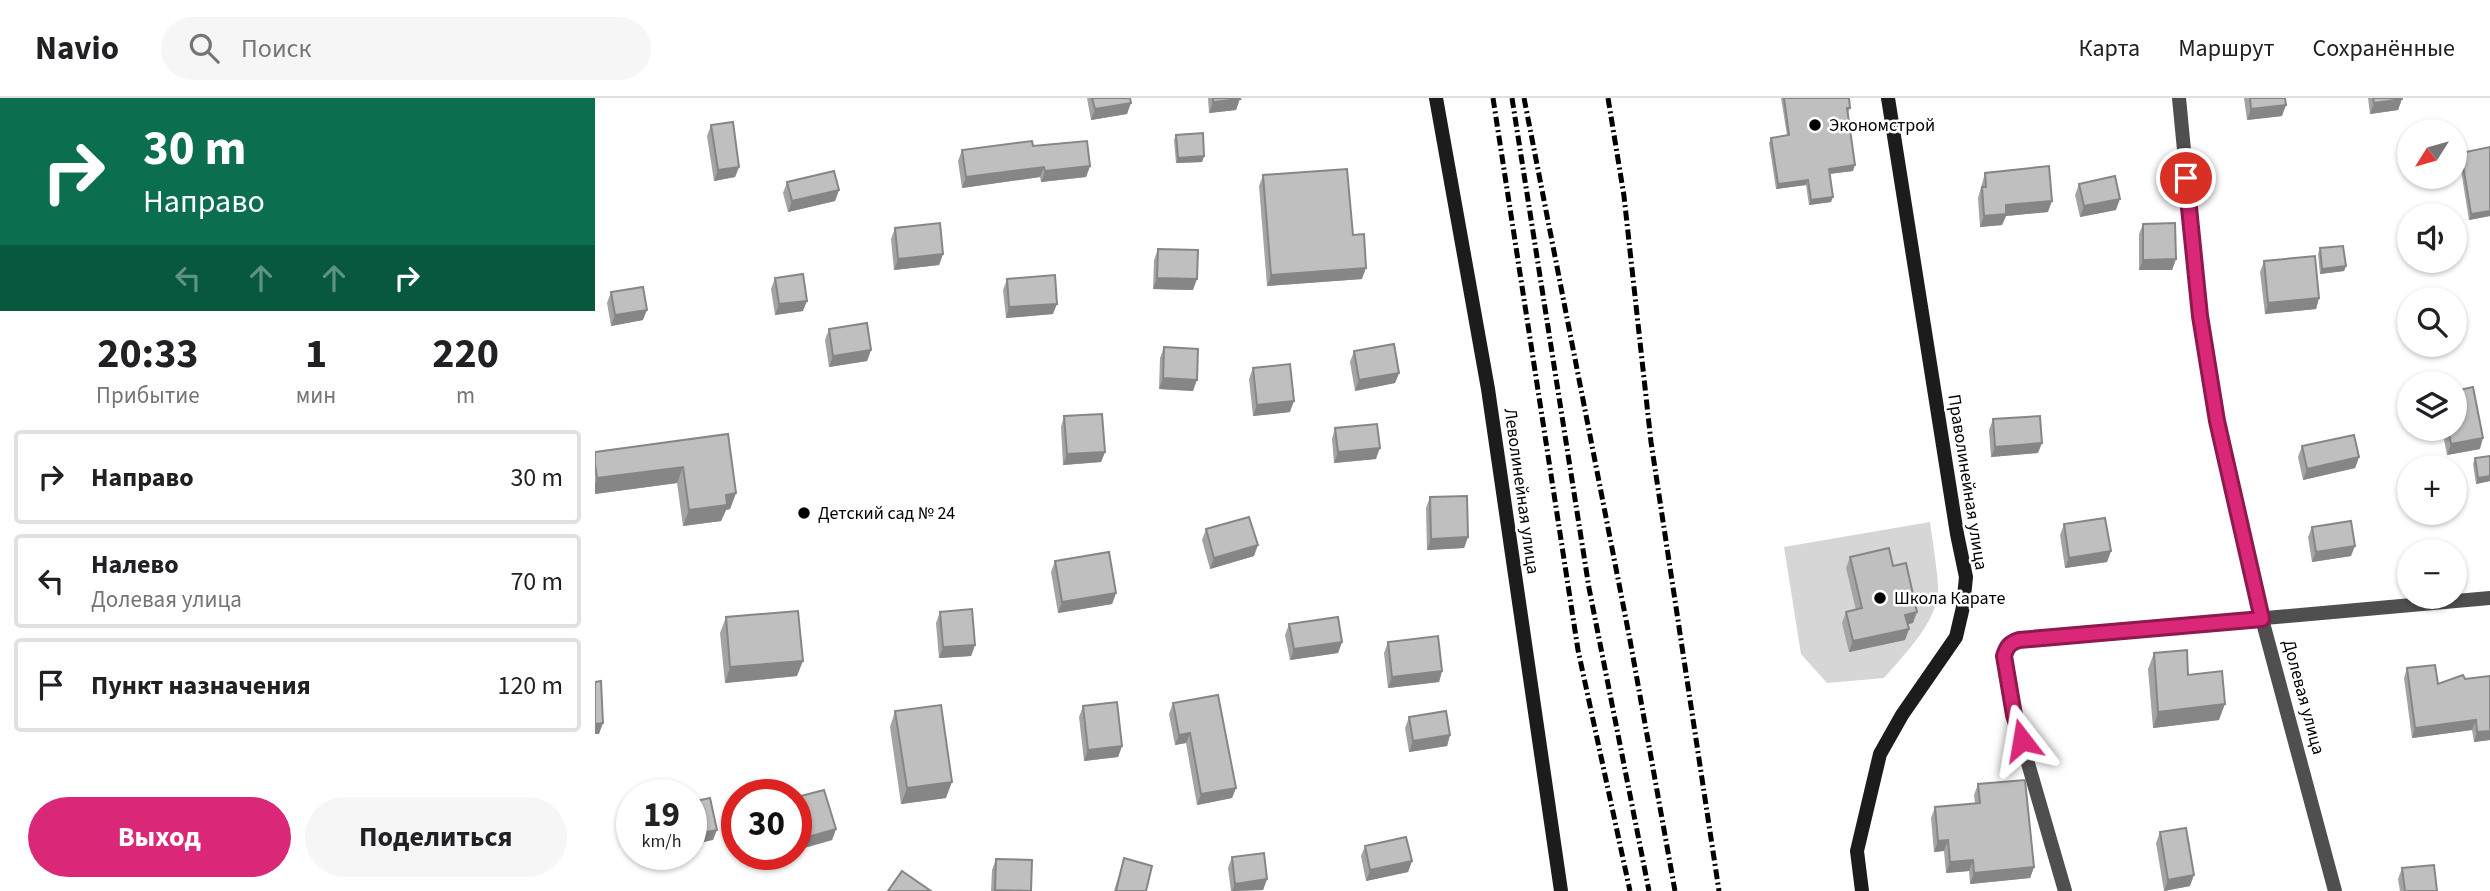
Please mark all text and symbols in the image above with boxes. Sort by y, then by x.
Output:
search box [161,17,651,80]
text: Navio [35,25,119,72]
icon: search [185,29,223,67]
text: Поиск [241,30,311,67]
text: Карта [2079,31,2140,66]
text: Маршрут [2178,31,2274,66]
text: Сохранённые [2312,31,2455,66]
place label: Экономстрой [1829,113,1935,138]
text: 30 m [143,114,247,184]
marker: Экономстрой [1807,117,1823,133]
north arrow [2397,119,2467,189]
map controls [2397,119,2467,609]
icon: right [28,126,119,217]
pin [2156,148,2216,208]
icon: arrive [2167,159,2205,197]
text: Направо [143,179,265,225]
button: sound [2397,203,2467,273]
icon: left [169,259,207,297]
icon: ahead [242,259,280,297]
icon: ahead [315,259,353,297]
icon: right [388,259,426,297]
button: search [2397,287,2467,357]
text: 20:33 [97,324,199,384]
text: 1 [305,324,327,384]
text: 220 [432,324,499,384]
button: layers [2397,371,2467,441]
text: Прибытие [96,379,200,412]
text: мин [296,379,336,412]
text: m [456,379,475,412]
street label: Праволинейная улица [1941,392,1994,572]
street label: Леволинейная улица [1497,406,1546,576]
button: + [2397,455,2467,525]
icon: right [32,458,70,496]
text: Направо [91,459,194,496]
text: 30 m [510,459,563,496]
place label: Детский сад № 24 [818,501,955,526]
marker: Детский сад № 24 [796,505,812,521]
button: − [2397,539,2467,609]
text: Налево [91,546,179,583]
icon: left [32,562,70,600]
text: 70 m [510,563,563,600]
text: Долевая улица [91,583,242,616]
place label: Школа Карате [1894,586,2005,611]
marker: Школа Карате [1872,590,1888,606]
street label: Долевая улица [2276,637,2331,757]
icon: arrive [32,666,70,704]
text: Пункт назначения [91,667,311,704]
text: 120 m [497,667,563,704]
position arrow [1985,703,2059,777]
speed limit sign: 30 [721,779,812,870]
text: 19 [643,790,680,840]
button: Выход [28,797,291,877]
button: Поделиться [305,797,567,877]
text: km/h [642,829,681,854]

